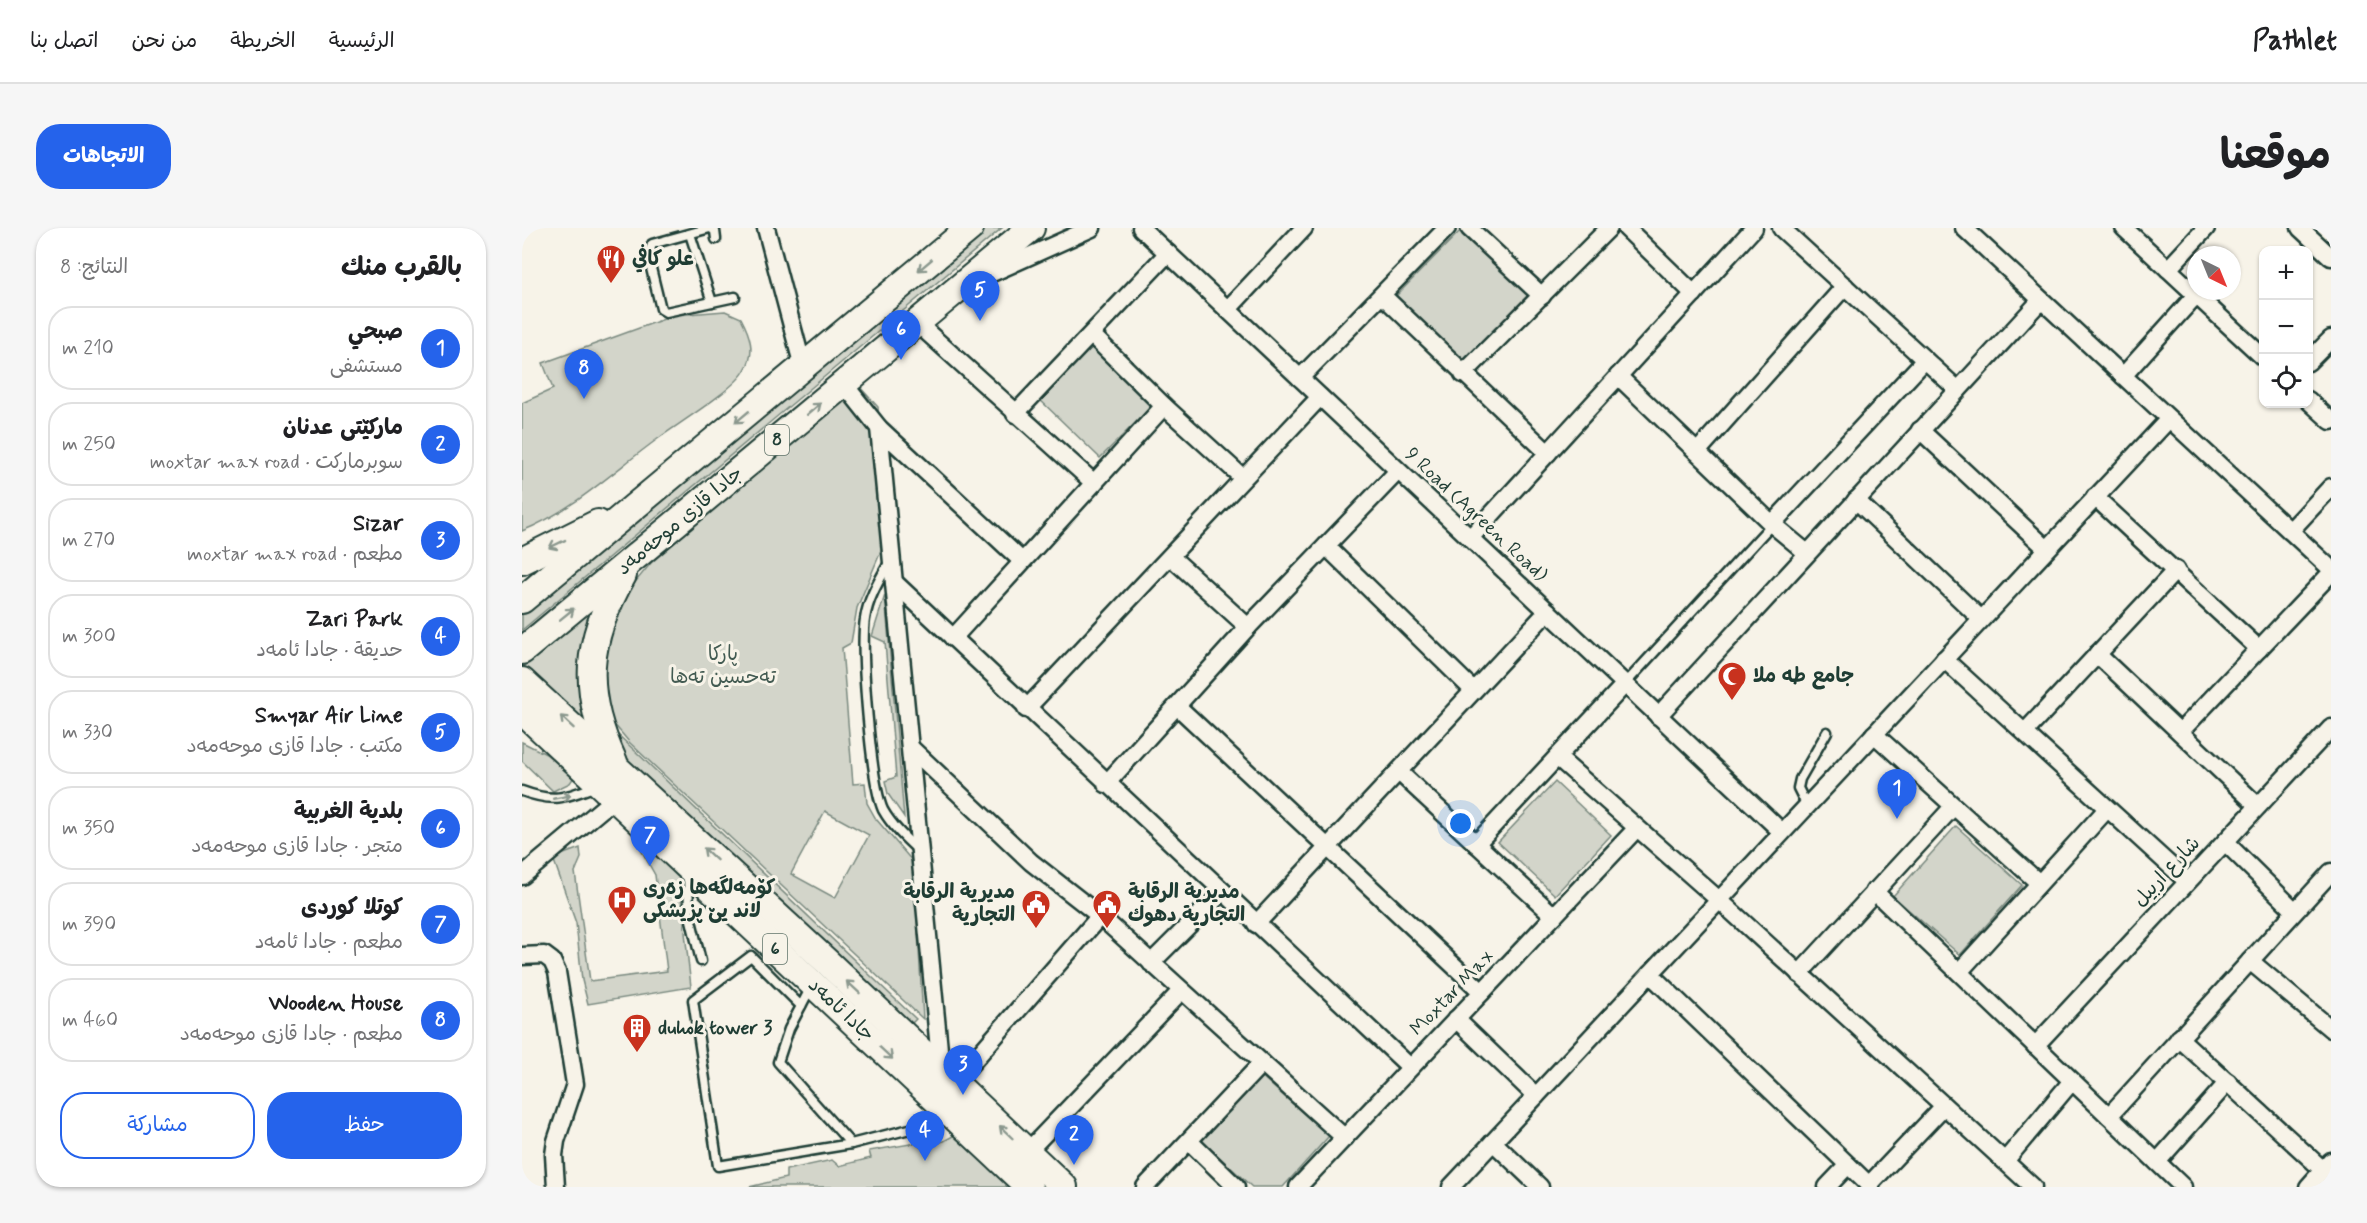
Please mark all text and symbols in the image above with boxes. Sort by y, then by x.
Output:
text: Pathlet [2253,23,2337,60]
text: اتصل بنا [30,27,98,55]
text: من نحن [131,27,197,55]
text: الخريطة [230,27,296,55]
text: الرئيسية [329,27,395,55]
button: الاتجاهات [36,124,171,189]
text: موقعنا [2220,129,2331,184]
restaurant icon: علو كافي [595,243,627,285]
place label: علو كافي [632,244,694,273]
north arrow [2187,246,2241,300]
map controls [2259,246,2313,408]
button: + [2259,246,2313,300]
text: بالقرب منك [341,251,462,285]
text: النتائج: 8 [60,254,128,281]
one-way arrow [917,259,933,272]
pin: 5 [960,272,1000,321]
button: − [2259,300,2313,354]
pin: 6 [882,310,920,360]
text: صبحي [348,318,403,346]
text: 210 m [62,335,114,362]
text: 1 [436,335,445,362]
pin: 8 [564,350,604,399]
text: مستشفى [330,353,403,380]
button: locate [2259,354,2313,408]
one-way arrow [806,402,821,416]
one-way arrow [735,410,751,423]
text: مارکێتی عدنان [283,414,403,442]
road number: 8 [765,425,789,455]
text: 250 m [62,431,116,458]
text: 2 [436,431,445,458]
street label: 9 Road (Agreen Road) [1399,442,1553,588]
text: سوبرماركت · moxtar max road [150,449,403,476]
street label: جادا قازی موحەمەد [611,460,749,582]
text: Sizar [353,510,403,538]
text: 270 m [62,527,115,554]
text: 3 [436,527,445,554]
one-way arrow [549,539,567,550]
text: مطعم · moxtar max road [187,541,403,568]
text: Zari Park [306,606,403,634]
one-way arrow [559,607,574,621]
text: 300 m [62,623,116,650]
text: 4 [435,623,446,650]
text: حديقة · جادا ئامەد [256,637,403,664]
park label: پارکا تەحسین تەها [670,641,776,691]
mosque icon: جامع طه ملا [1716,660,1748,702]
place label: جامع طه ملا [1753,663,1854,690]
text: Smyar Air Line [255,702,403,730]
one-way arrow [560,715,575,729]
text: 330 m [62,719,113,746]
text: 5 [435,719,447,746]
text: مكتب · جادا قازی موحەمەد [187,733,403,760]
pin: 1 [1878,770,1916,819]
one-way arrow [551,791,571,802]
text: بلدية الغربية [294,798,403,826]
your location [1446,809,1475,838]
text: 350 m [62,815,115,842]
text: 6 [435,815,446,842]
pin: 7 [630,816,670,866]
street label: شارع اربيل [2127,831,2207,913]
text: متجر · جادا قازی موحەمەد [191,833,403,860]
one-way arrow [703,847,718,861]
place label: کۆمه‌لگه‌ها زه‌ری لاند یێ پزیشکی [643,875,776,925]
place label: مديرية الرقابة التجارية [903,879,1015,929]
place label: مديرية الرقابة التجارية دهوك [1128,879,1245,929]
hospital icon: کۆمه‌لگه‌ها زه‌ری لاند یێ پزیشکی [606,884,638,926]
public building icon: مديرية الرقابة التجارية [1020,888,1052,930]
public building icon: مديرية الرقابة التجارية دهوك [1091,888,1123,930]
text: كوتلا كوردی [301,894,403,922]
text: 390 m [62,911,116,938]
text: 7 [434,911,447,938]
text: مطعم · جادا ئامەد [255,929,403,956]
road number: 6 [763,934,787,964]
street label: Moxtar Max [1404,944,1500,1042]
street label: جادا ئامەد [802,972,880,1048]
one-way arrow [846,980,861,994]
text: Wooden House [269,990,403,1018]
text: 460 m [62,1007,118,1034]
text: 8 [435,1007,446,1034]
building icon: duhok tower 3 [621,1012,653,1054]
place label: duhok tower 3 [658,1015,773,1042]
text: مطعم · جادا قازی موحەمەد [180,1021,403,1048]
one-way arrow [878,1046,893,1060]
pin: 3 [944,1046,982,1095]
button: مشاركة [60,1092,255,1159]
button: حفظ [267,1092,462,1159]
pin: 4 [906,1112,944,1161]
pin: 2 [1054,1116,1094,1165]
one-way arrow [999,1125,1014,1140]

